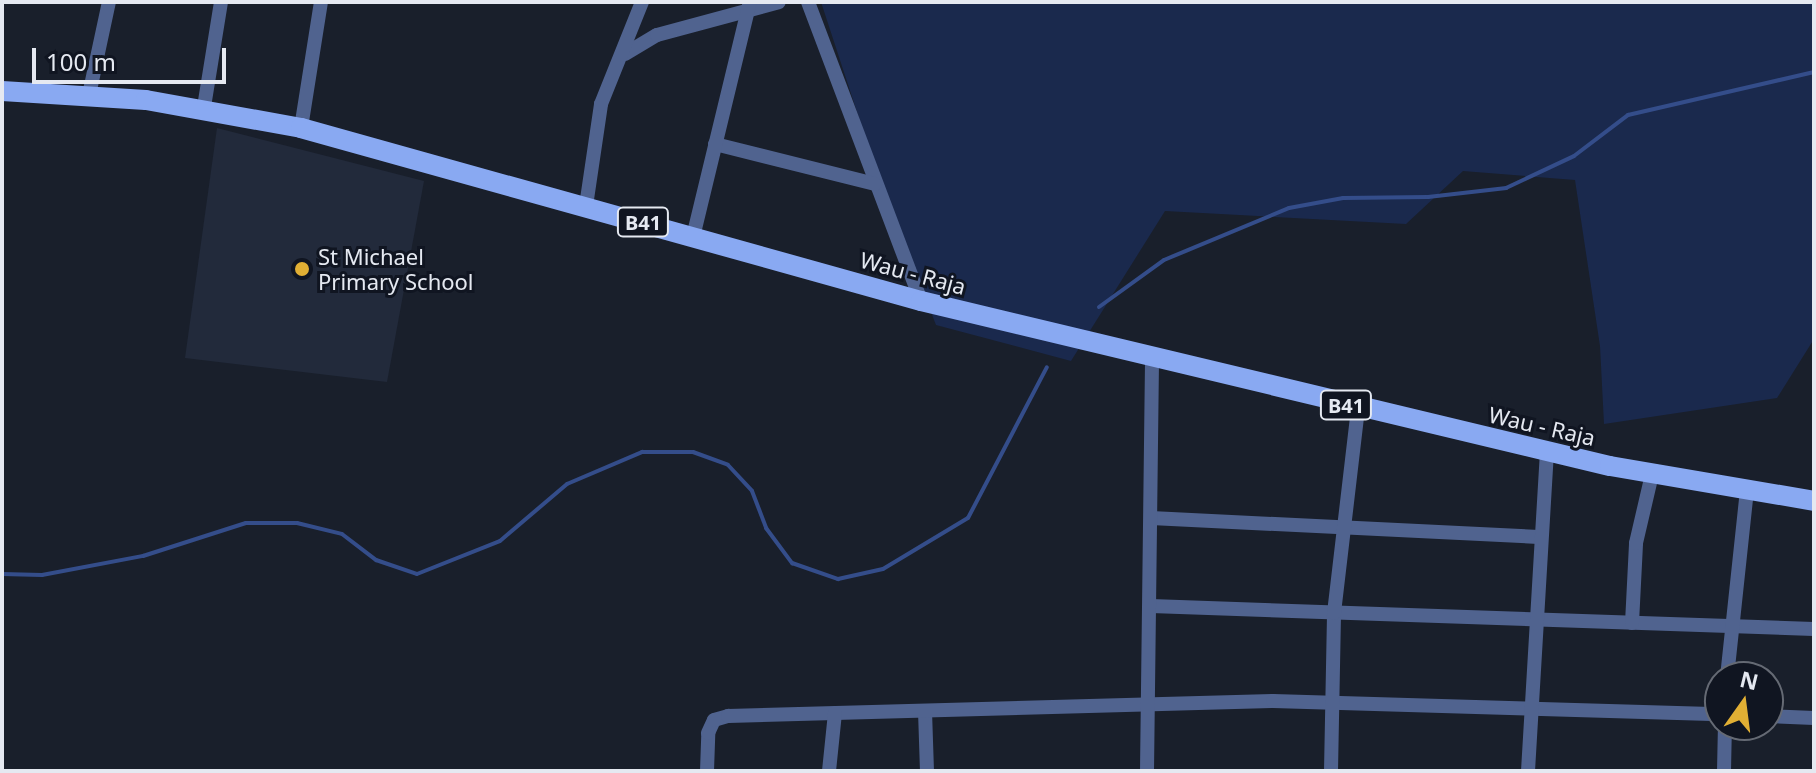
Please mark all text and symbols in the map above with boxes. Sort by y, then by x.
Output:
scale bar [36,32,230,82]
text: 100 m [46,45,116,78]
road number: B41 [615,206,671,238]
place label: St Michael Primary School [318,243,474,294]
street label: Wau - Raja [857,246,969,300]
marker: St Michael Primary School [293,260,311,278]
road number: B41 [1318,389,1374,421]
street label: Wau - Raja [1486,401,1598,451]
north arrow [1704,661,1784,741]
text: N [1737,663,1762,696]

